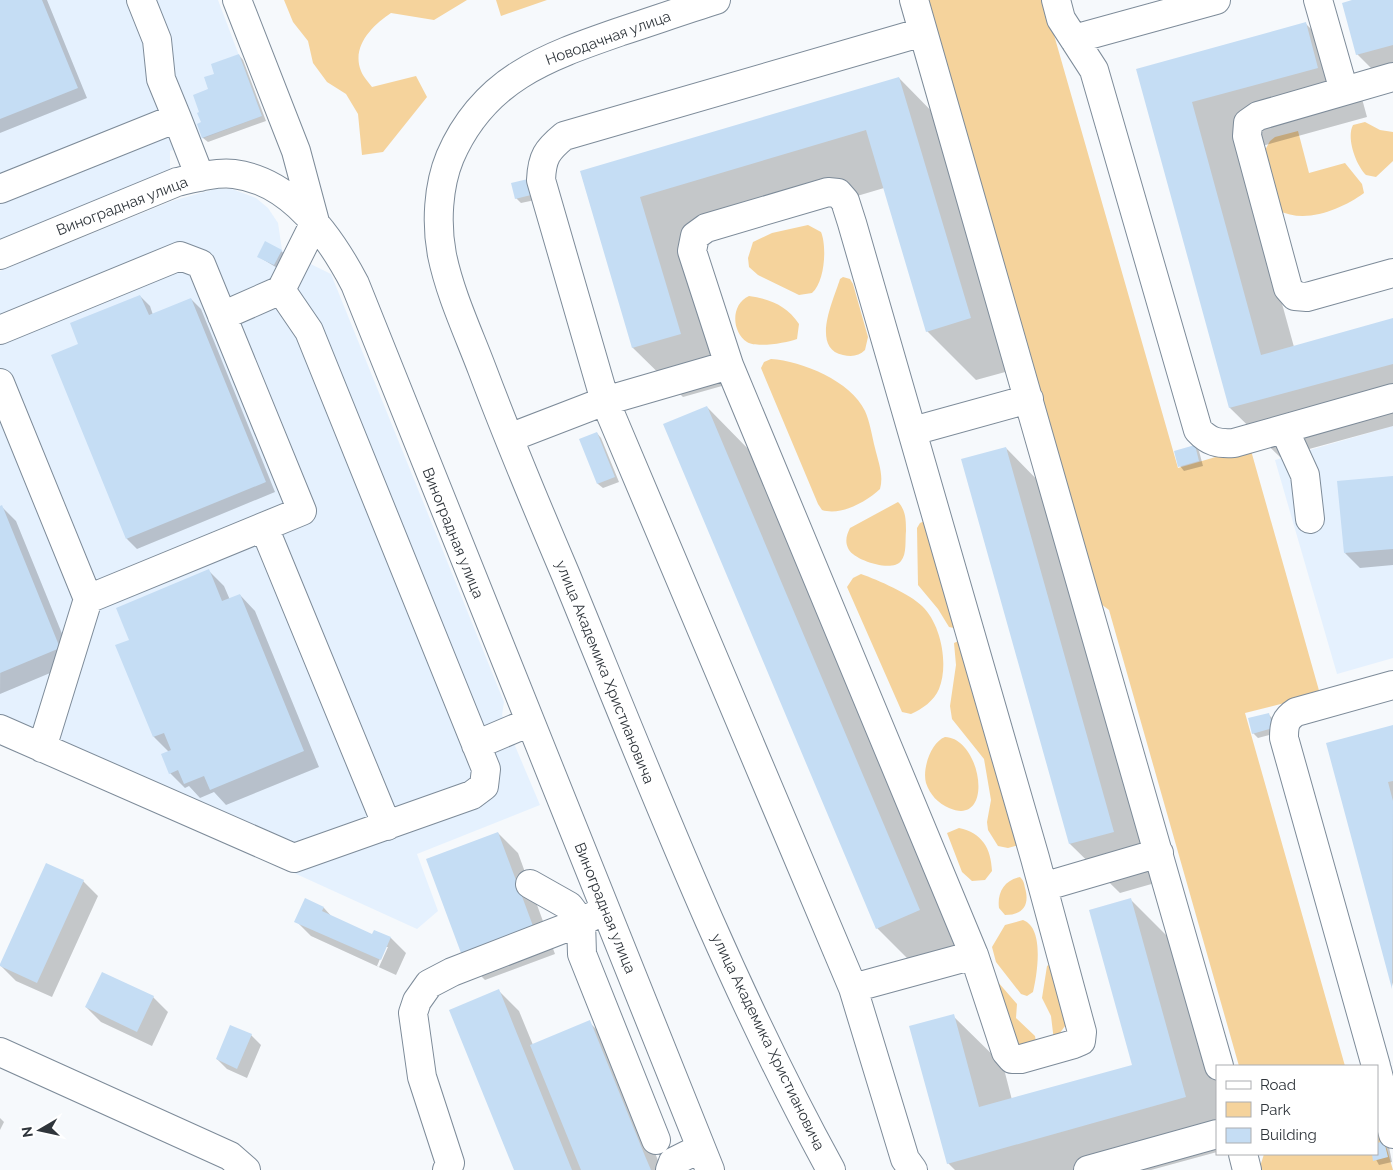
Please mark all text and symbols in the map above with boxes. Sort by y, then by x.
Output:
street label: Новодачная улица [543,7,673,69]
street label: Виноградная улица [54,173,190,239]
street label: Виноградная улица [419,465,487,601]
street label: улица Академика Христиановича [552,558,658,786]
street label: Виноградная улица [571,840,639,976]
street label: улица Академика Христиановича [707,931,829,1153]
legend [1216,1065,1378,1155]
text: Road [1260,1076,1296,1094]
text: Park [1260,1101,1291,1119]
north arrow [15,1105,65,1155]
text: N [18,1126,36,1139]
text: Building [1260,1126,1317,1144]

